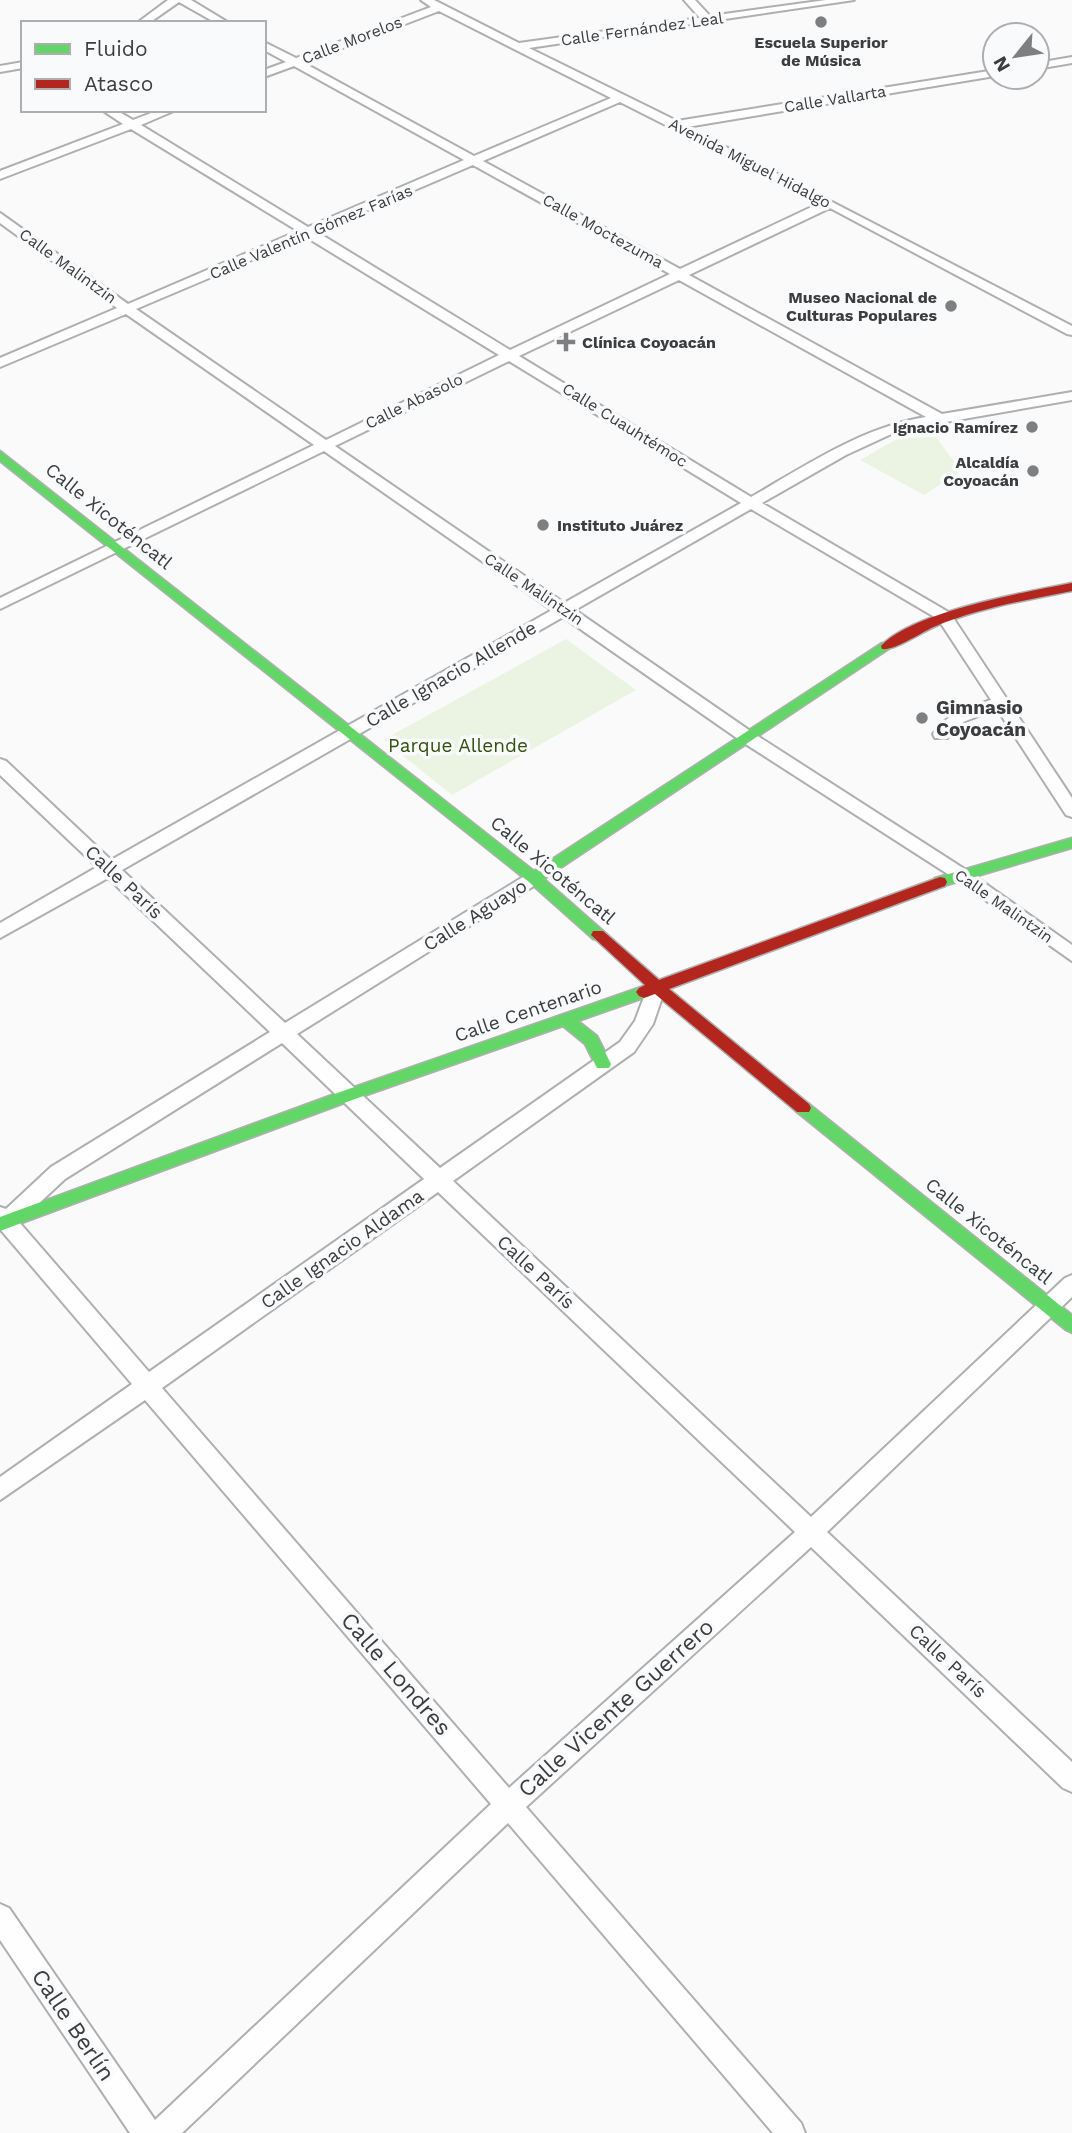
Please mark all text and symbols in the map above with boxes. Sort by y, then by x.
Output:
street label: Calle Fernández Leal [560,8,725,50]
street label: Calle Morelos [299,12,405,68]
marker: Escuela Superior de Música [813,14,829,30]
legend [21,21,266,112]
north arrow [981,21,1051,91]
place label: Escuela Superior de Música [754,33,888,70]
text: Fluido [84,36,148,61]
text: N [988,52,1015,76]
text: Atasco [84,71,153,96]
street label: Calle Vallarta [783,82,887,116]
street label: Avenida Miguel Hidalgo [666,114,834,212]
street label: Calle Valentín Gómez Farías [207,181,415,283]
street label: Calle Moctezuma [539,190,667,272]
street label: Calle Malintzin [16,224,120,308]
place label: Museo Nacional de Culturas Populares [786,288,937,325]
marker: Museo Nacional de Culturas Populares [943,298,959,314]
marker: Clínica Coyoacán [556,332,576,352]
place label: Clínica Coyoacán [582,333,716,352]
street label: Calle Abasolo [362,369,466,433]
street label: Calle Cuauhtémoc [559,379,691,471]
place label: Ignacio Ramírez [893,418,1018,437]
marker: Ignacio Ramírez [1024,419,1040,435]
place label: Alcaldía Coyoacán [943,453,1020,490]
street label: Calle Xicoténcatl [41,458,177,574]
marker: Alcaldía Coyoacán [1025,463,1041,479]
place label: Instituto Juárez [557,516,683,535]
marker: Instituto Juárez [535,517,551,533]
street label: Calle Malintzin [481,549,587,629]
street label: Calle Ignacio Allende [361,616,541,732]
place label: Gimnasio Coyoacán [936,696,1026,741]
marker: Gimnasio Coyoacán [914,710,930,726]
park label: Parque Allende [388,734,528,757]
street label: Calle Xicoténcatl [486,811,620,929]
street label: Calle París [80,840,168,924]
street label: Calle Malintzin [951,865,1057,947]
street label: Calle Aguayo [419,874,531,956]
street label: Calle Centenario [451,975,605,1047]
street label: Calle Xicoténcatl [921,1173,1057,1289]
street label: Calle Ignacio Aldama [256,1184,428,1314]
street label: Calle París [492,1230,580,1314]
street label: Calle Londres [335,1607,457,1741]
street label: Calle Vicente Guerrero [513,1613,719,1803]
street label: Calle París [904,1619,992,1703]
street label: Calle Berlín [26,1964,120,2086]

